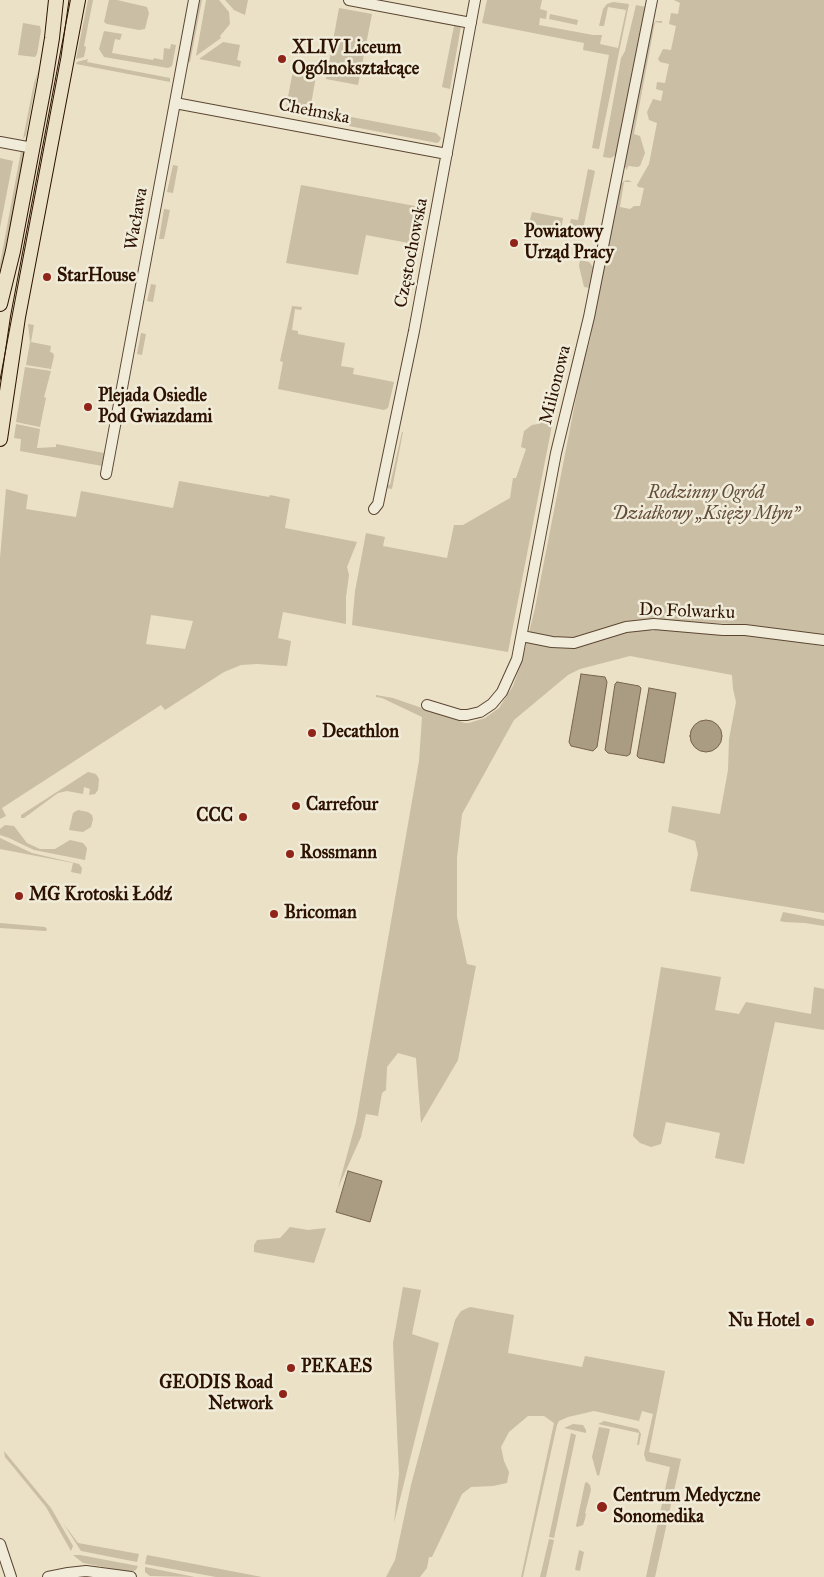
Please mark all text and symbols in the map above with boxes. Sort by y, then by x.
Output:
place label: XLIV Liceum Ogólnokształcące [292,38,419,80]
marker: XLIV Liceum Ogólnokształcące [276,53,288,65]
street label: Chełmska [277,95,351,129]
street label: Wacława [121,186,153,252]
street label: Częstochowska [391,196,433,310]
place label: Powiatowy Urząd Pracy [524,222,614,264]
marker: Powiatowy Urząd Pracy [508,237,520,249]
place label: StarHouse [57,266,136,288]
marker: StarHouse [41,271,53,283]
street label: Milionowa [536,343,576,427]
place label: Plejada Osiedle Pod Gwiazdami [98,386,213,428]
marker: Plejada Osiedle Pod Gwiazdami [82,401,94,413]
park label: Rodzinny Ogród Działkowy „Księży Młyn” [612,483,800,526]
street label: Do Folwarku [638,600,736,624]
place label: Decathlon [322,722,399,744]
marker: Decathlon [306,727,318,739]
place label: Carrefour [306,795,378,817]
marker: Carrefour [290,800,302,812]
place label: CCC [196,806,233,828]
marker: CCC [237,811,249,823]
place label: Rossmann [300,843,377,865]
marker: Rossmann [284,848,296,860]
place label: MG Krotoski Łódź [29,885,172,907]
marker: MG Krotoski Łódź [13,890,25,902]
place label: Bricoman [284,903,357,925]
marker: Bricoman [268,908,280,920]
place label: Nu Hotel [728,1311,800,1333]
marker: Nu Hotel [804,1316,816,1328]
place label: PEKAES [301,1357,372,1379]
marker: PEKAES [285,1362,297,1374]
place label: GEODIS Road Network [159,1373,273,1416]
marker: GEODIS Road Network [277,1388,289,1400]
place label: Centrum Medyczne Sonomedika [613,1486,760,1528]
marker: Centrum Medyczne Sonomedika [595,1500,609,1514]

